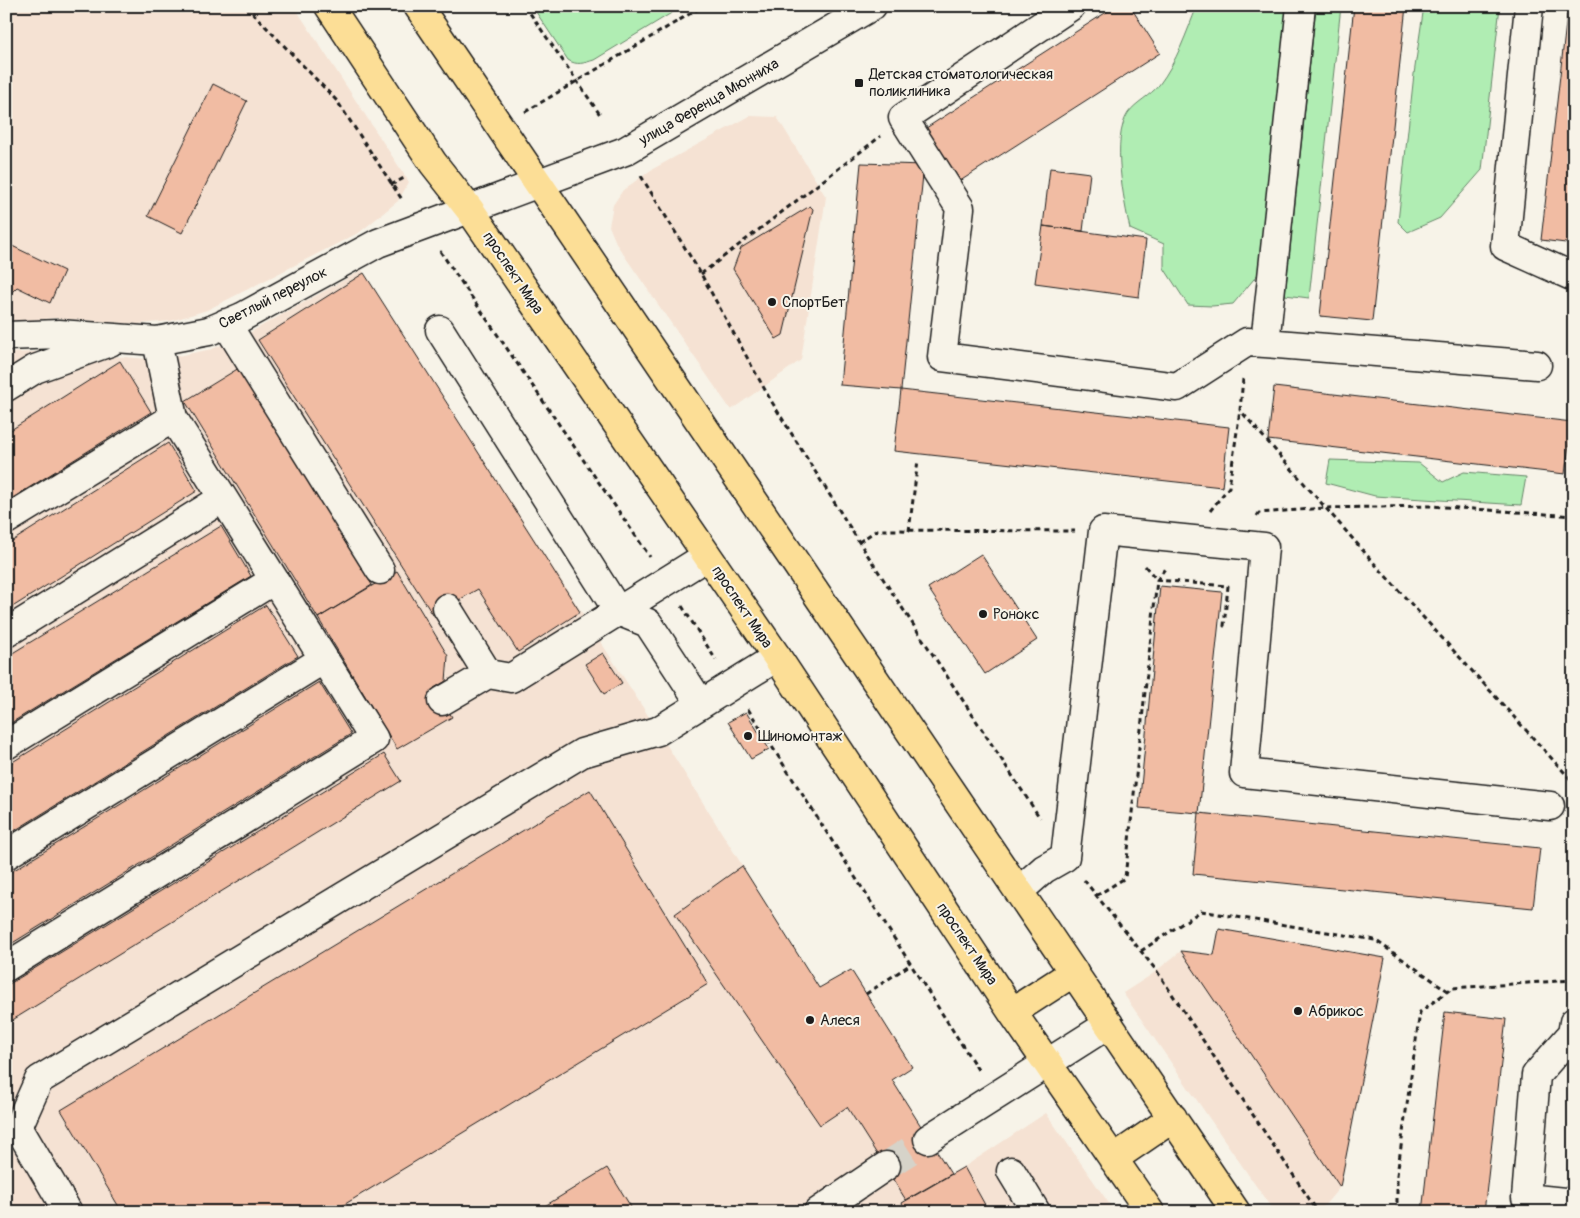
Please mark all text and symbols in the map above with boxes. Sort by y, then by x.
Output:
street label: улица Ференца Мюнниха [635,54,782,150]
place label: Детская стоматологическая поликлиника [868,65,1053,101]
marker: Детская стоматологическая поликлиника [853,77,865,89]
street label: проспект Мира [478,228,548,318]
street label: Светлый переулок [216,262,331,334]
place label: СпортБет [782,293,846,312]
marker: СпортБет [766,296,778,308]
street label: проспект Мира [707,562,777,652]
place label: Ронокс [993,605,1040,624]
marker: Ронокс [977,608,989,620]
place label: Шиномонтаж [758,727,842,746]
marker: Шиномонтаж [742,730,754,742]
street label: проспект Мира [932,899,1002,989]
place label: Абрикос [1308,1002,1364,1021]
marker: Абрикос [1292,1005,1304,1017]
place label: Алеся [820,1011,860,1030]
marker: Алеся [804,1014,816,1026]

